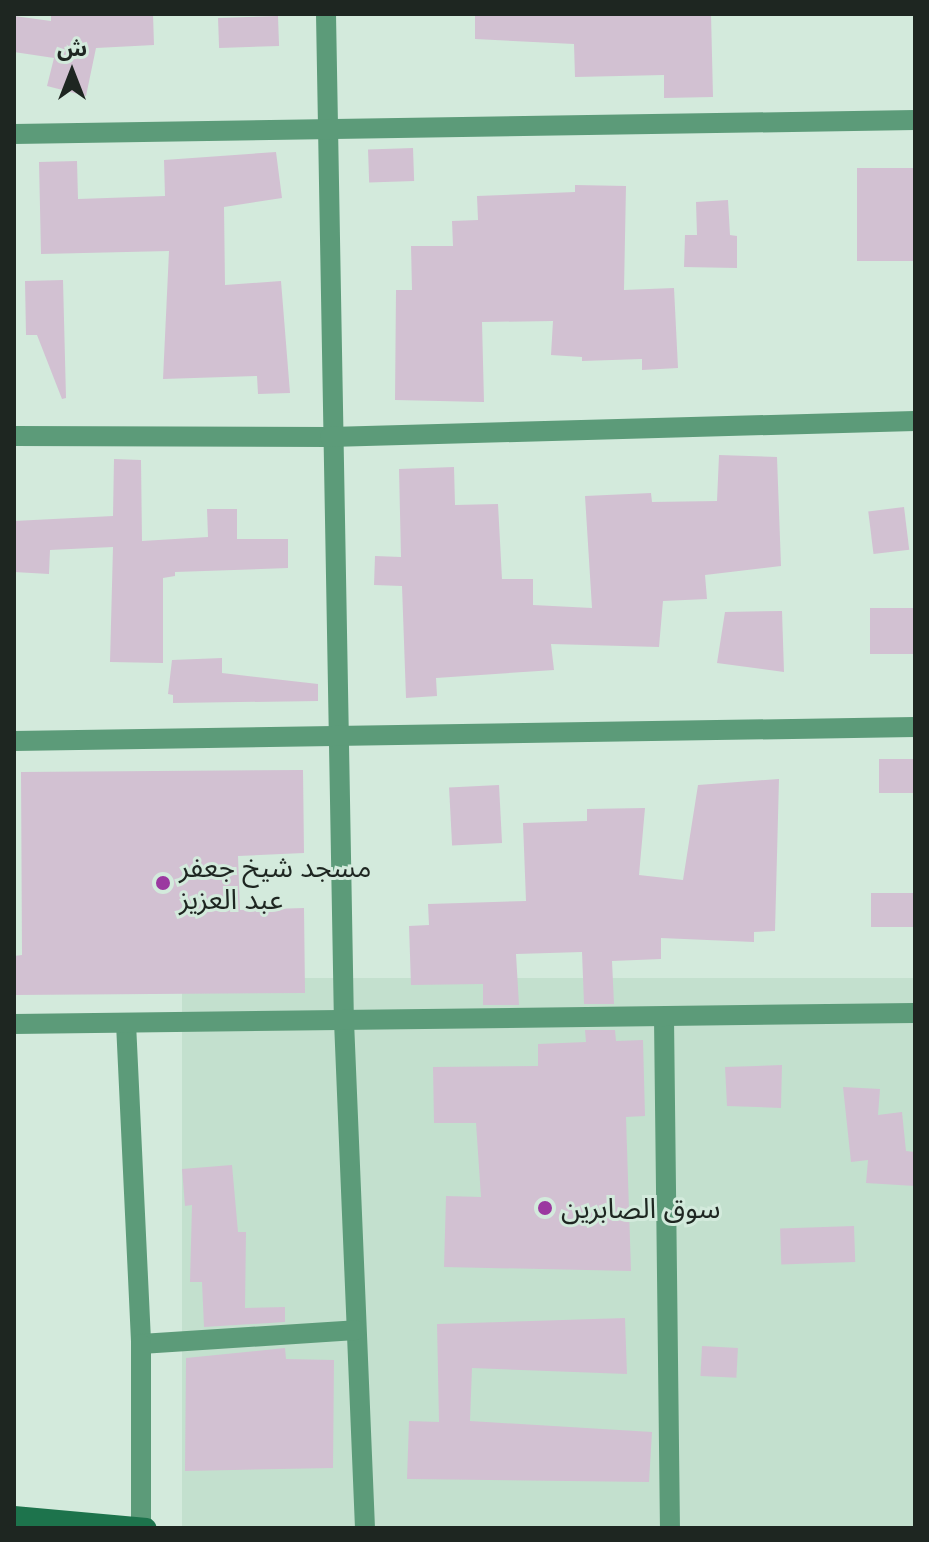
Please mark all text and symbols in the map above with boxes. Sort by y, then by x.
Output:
north arrow [32,32,112,112]
text: ش [57,34,87,62]
place label: مسجد شيخ جعفر عبد العزيز [179,850,371,916]
marker: مسجد شيخ جعفر عبد العزيز [154,874,172,892]
place label: سوق الصابرين [561,1191,720,1225]
marker: سوق الصابرين [536,1199,554,1217]

